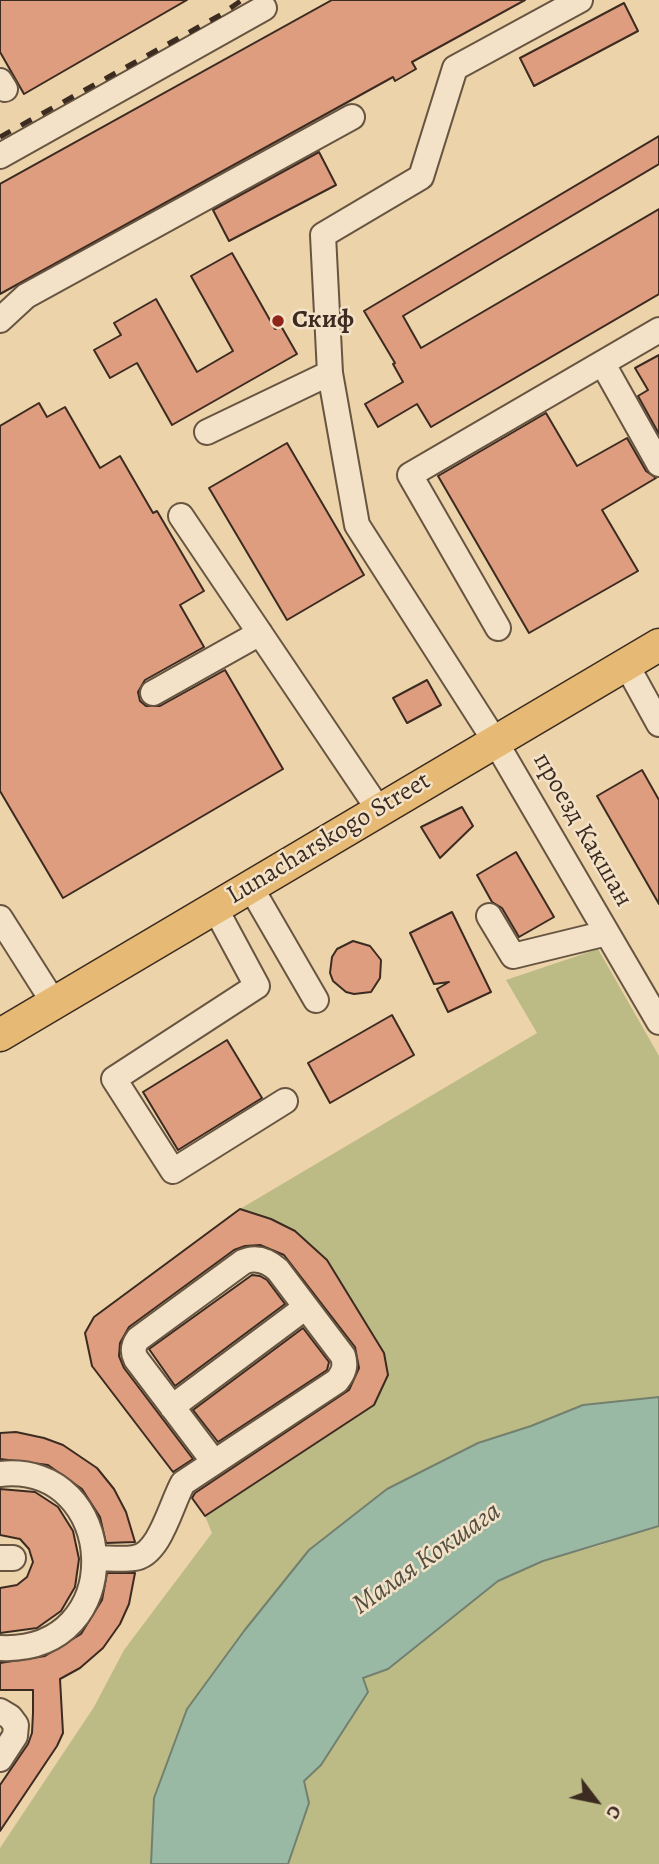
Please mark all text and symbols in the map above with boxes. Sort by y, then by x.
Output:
place label: Скиф [292,305,354,337]
marker: Скиф [270,313,286,329]
street label: проезд Какшан [525,747,639,913]
street label: Lunacharskogo Street [222,766,436,912]
water label: Малая Кокшага [346,1495,508,1623]
north arrow [561,1766,631,1836]
text: С [600,1800,628,1824]

